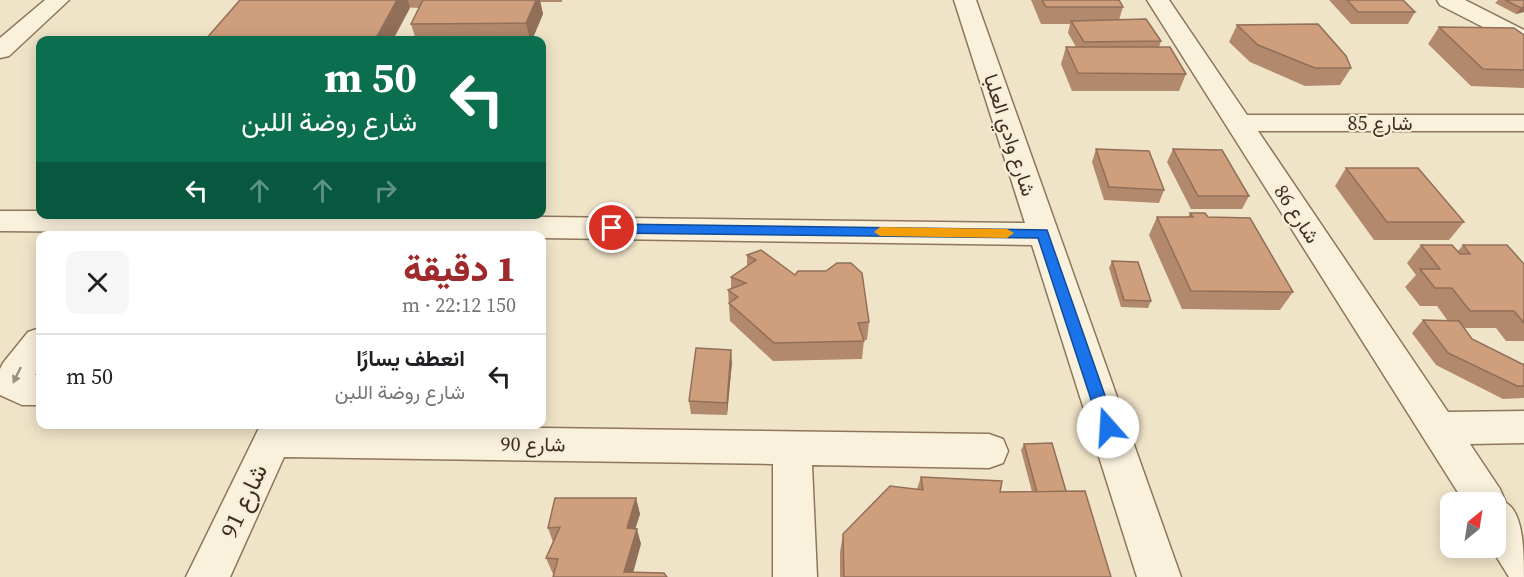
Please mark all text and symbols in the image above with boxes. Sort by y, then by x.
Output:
text: 50 m [324,48,417,106]
icon: left [438,60,516,138]
street label: شارع وادي العلبا [974,70,1043,201]
text: شارع روضة اللبن [241,103,417,140]
street label: شارع 85 [1348,109,1412,137]
icon: left [180,174,213,207]
icon: ahead [243,174,276,207]
icon: ahead [306,174,339,207]
icon: right [369,174,402,207]
street label: شارع 86 [1268,179,1326,249]
pin [586,202,637,253]
icon: arrive [595,211,628,244]
text: 1 دقيقة [403,244,516,293]
button: close [66,251,129,314]
text: 150 m · 22:12 [402,291,516,319]
text: انعطف يسارًا [356,343,465,373]
icon: left [483,360,516,393]
text: 50 m [66,361,113,391]
one-way arrow [13,366,22,383]
text: شارع روضة اللبن [335,378,465,406]
position arrow [1076,395,1140,459]
street label: شارع 90 [500,429,566,459]
street label: شارع 91 [212,459,275,543]
north arrow [1440,492,1506,558]
map controls [1440,492,1506,558]

